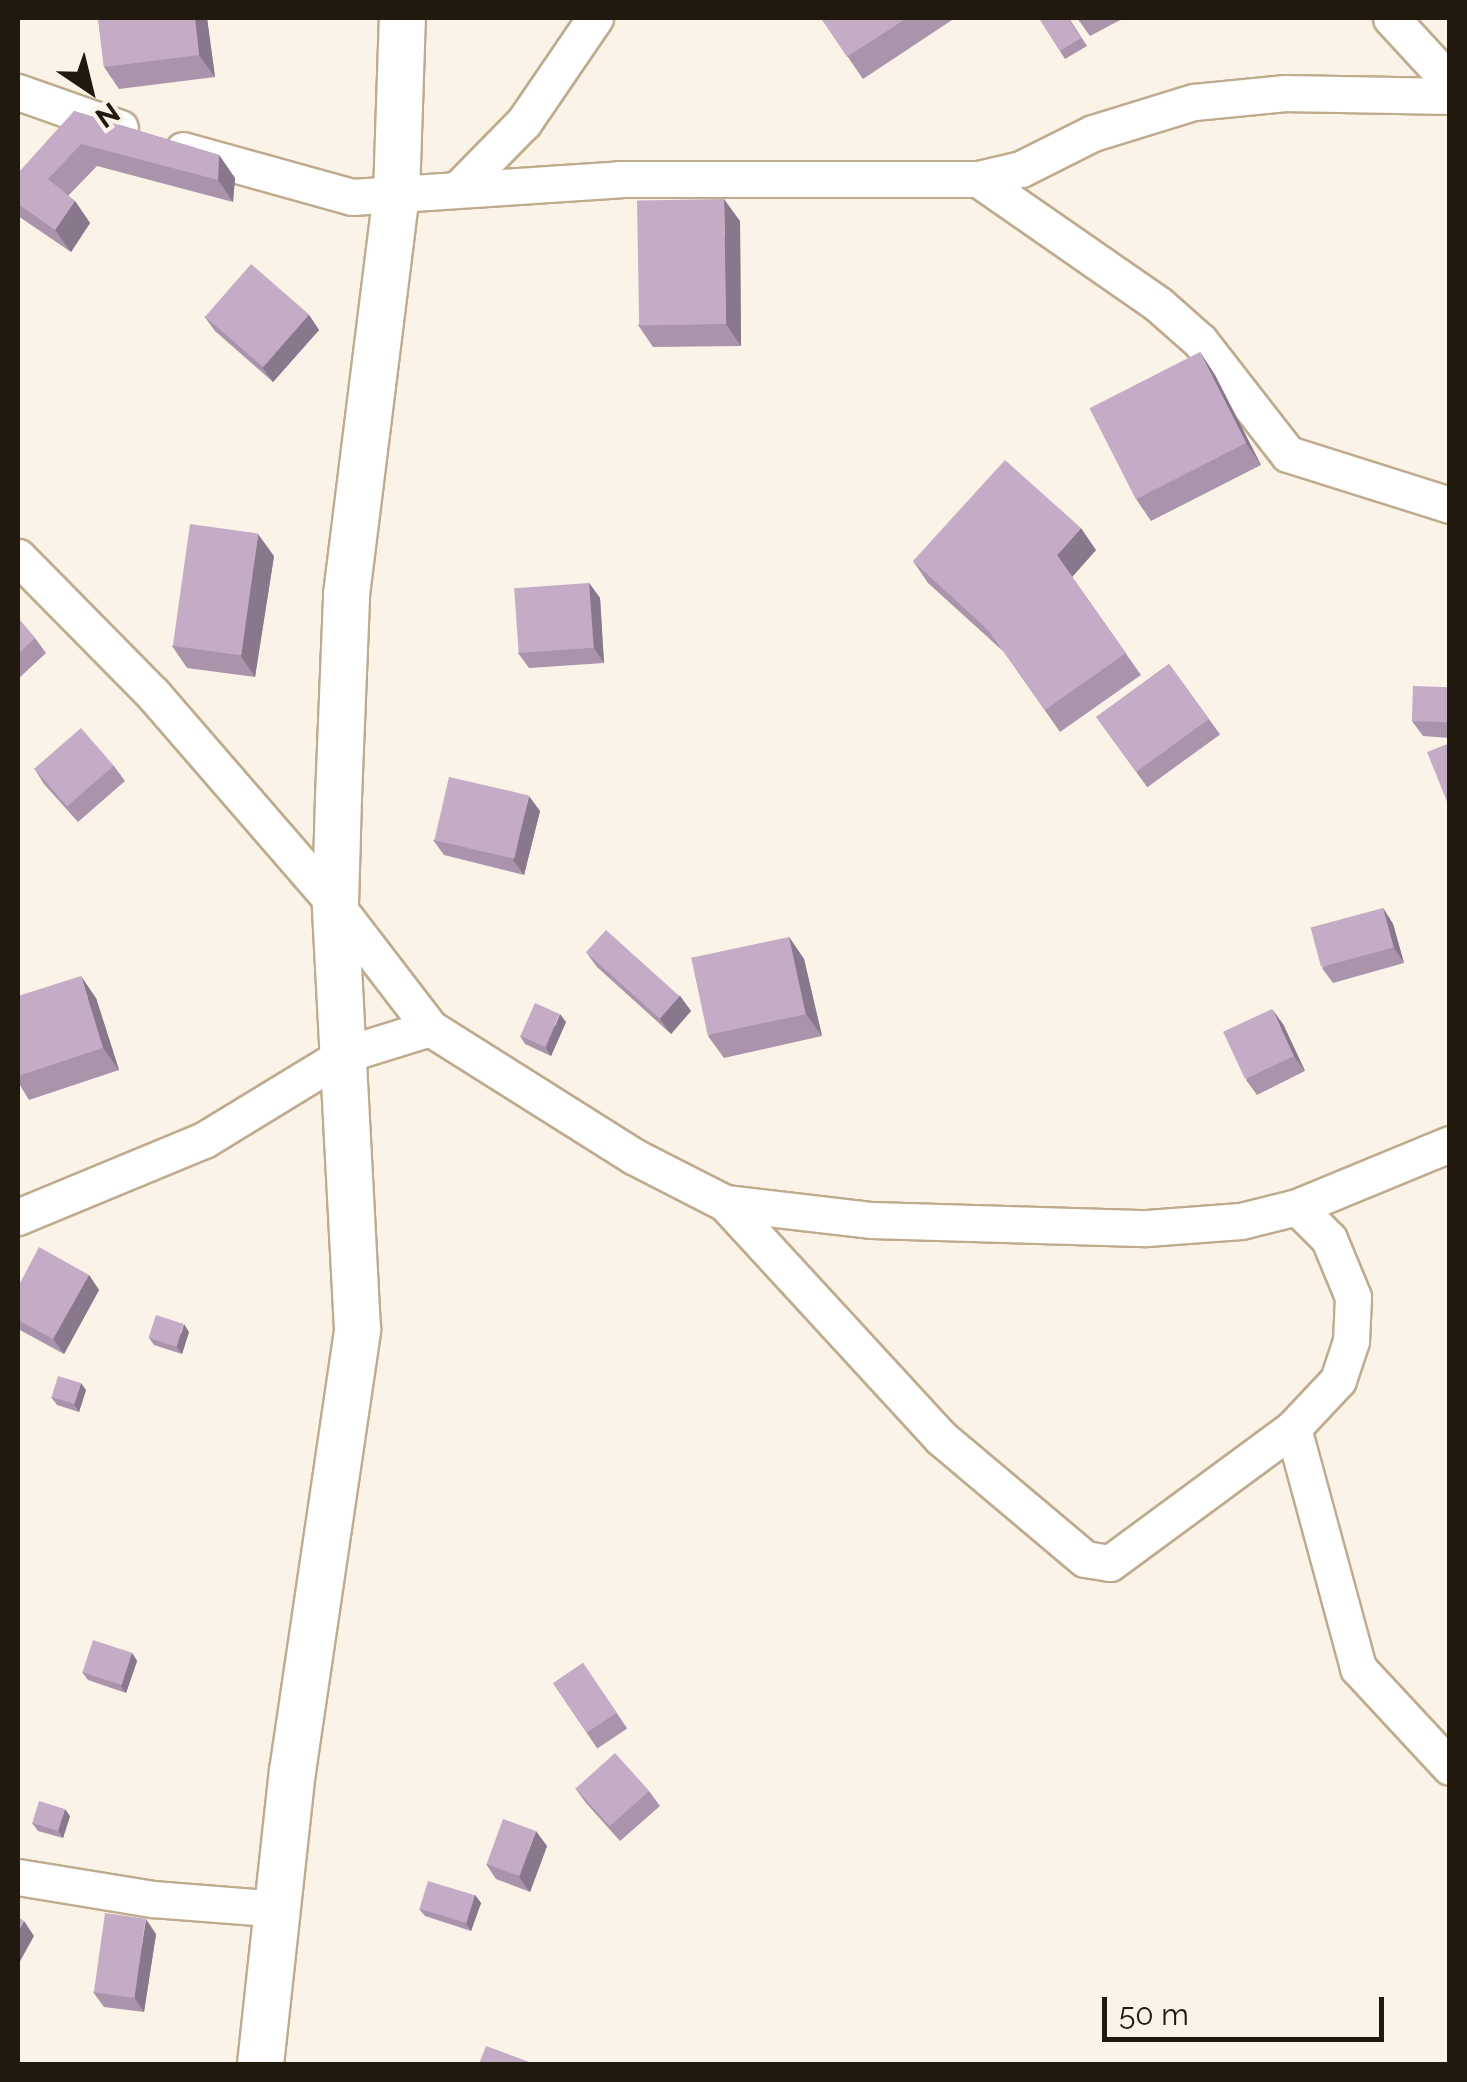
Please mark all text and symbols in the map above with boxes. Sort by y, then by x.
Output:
north arrow [40,40,140,140]
text: N [89,95,126,135]
scale bar [1107,1977,1390,2039]
text: 50 m [1119,1997,1189,2032]

